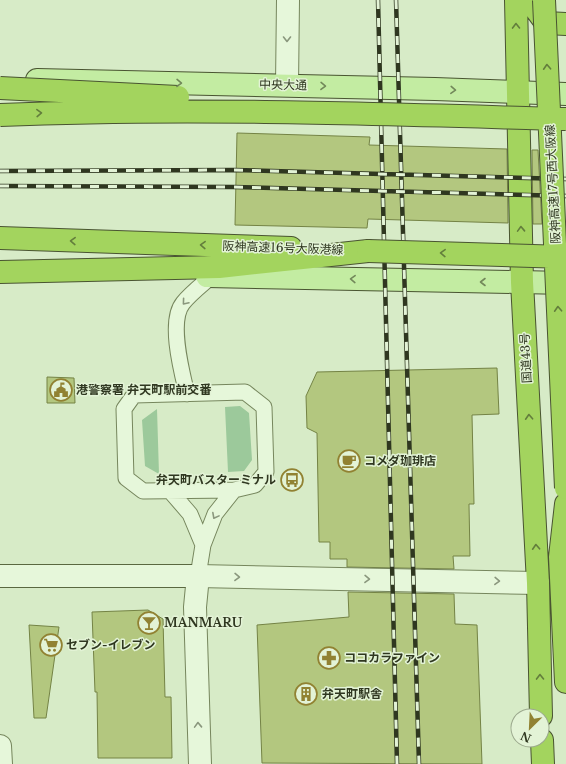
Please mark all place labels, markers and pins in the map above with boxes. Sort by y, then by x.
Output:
public building icon: 港警察署 弁天町駅前交番 [48,377,74,403]
place label: 港警察署 弁天町駅前交番 [76,382,212,397]
cafe icon: コメダ珈琲店 [336,448,362,474]
place label: コメダ珈琲店 [364,453,436,468]
bus stop icon: 弁天町バスターミナル [279,467,305,493]
place label: 弁天町バスターミナル [156,472,276,487]
bar icon: MANMARU [136,610,162,636]
place label: MANMARU [164,615,243,630]
supermarket icon: セブン-イレブン [38,632,64,658]
place label: セブン-イレブン [66,637,156,652]
pharmacy icon: ココカラファイン [316,645,342,671]
place label: ココカラファイン [344,650,440,665]
building icon: 弁天町駅舎 [293,681,319,707]
place label: 弁天町駅舎 [322,686,382,701]

